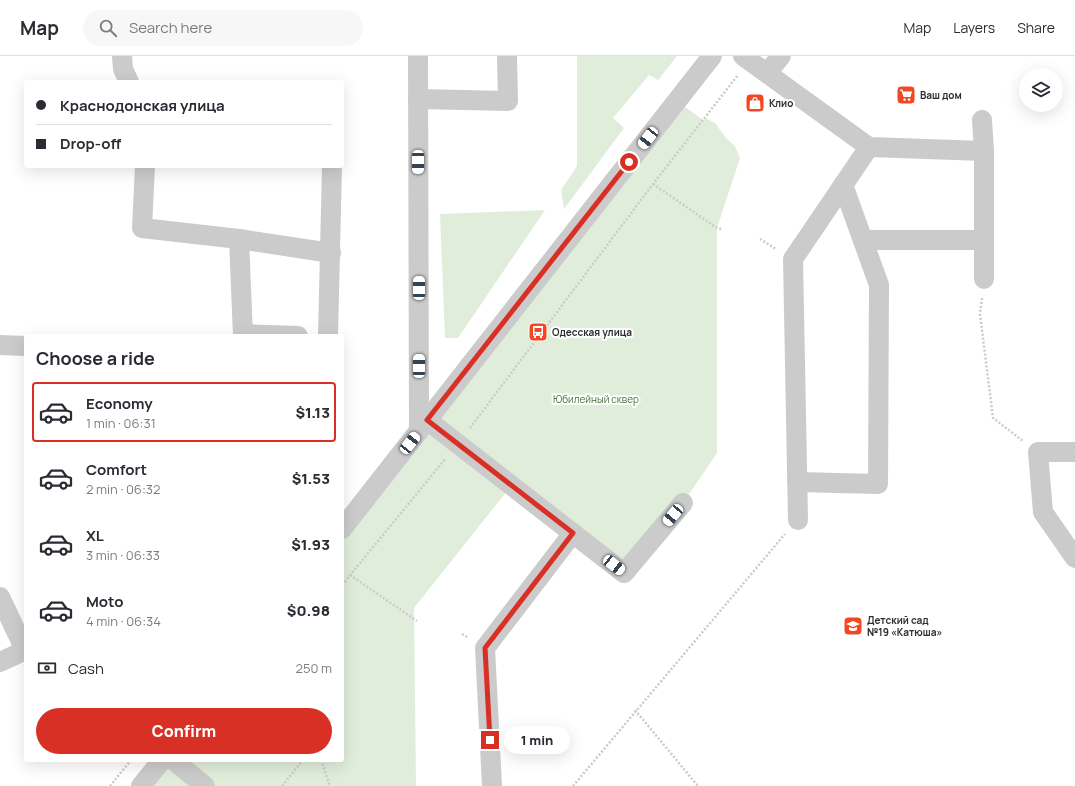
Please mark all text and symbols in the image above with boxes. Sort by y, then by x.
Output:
search box [83,10,363,46]
text: Map [20,15,59,41]
icon: search [97,17,119,39]
text: Search here [129,17,212,38]
text: Map [903,18,931,37]
text: Layers [953,18,995,37]
text: Share [1017,18,1055,37]
map controls [1019,68,1063,112]
button: layers [1019,68,1063,112]
supermarket icon: Ваш дом [895,84,917,106]
place label: Ваш дом [920,88,962,102]
shop icon: Клио [744,92,766,114]
text: Краснодонская улица [60,95,225,116]
place label: Клио [769,96,793,110]
car [636,125,660,151]
text: Drop-off [60,133,121,154]
car [412,150,424,174]
route start [620,153,638,171]
car [413,276,425,300]
bus stop icon: Одесская улица [527,321,549,343]
place label: Одесская улица [552,325,632,339]
text: Choose a ride [36,346,155,370]
car [413,354,425,378]
park label: Юбилейный сквер [553,392,639,406]
text: Economy [86,393,153,414]
icon: car [38,394,74,430]
text: $1.13 [296,402,330,423]
text: 1 min · 06:31 [86,414,156,432]
car [398,430,422,456]
text: Comfort [86,459,147,480]
icon: car [38,460,74,496]
text: $1.53 [292,468,330,489]
text: 2 min · 06:32 [86,480,160,498]
car [661,502,685,528]
text: XL [86,525,104,546]
icon: car [38,526,74,562]
text: $1.93 [291,534,330,555]
text: 3 min · 06:33 [86,546,160,564]
car [601,553,627,577]
text: Moto [86,591,123,612]
icon: car [38,592,74,628]
text: $0.98 [287,600,330,621]
text: 4 min · 06:34 [86,612,161,630]
place label: Детский сад №19 «Катюша» [867,613,942,639]
school or university icon: Детский сад №19 «Катюша» [842,615,864,637]
icon: cash [36,657,58,679]
text: Cash [68,658,104,679]
text: 250 m [296,659,332,677]
button: Confirm [36,708,332,754]
callout: 1 min [504,726,570,754]
route end [481,731,499,749]
text: 1 min [521,731,553,749]

